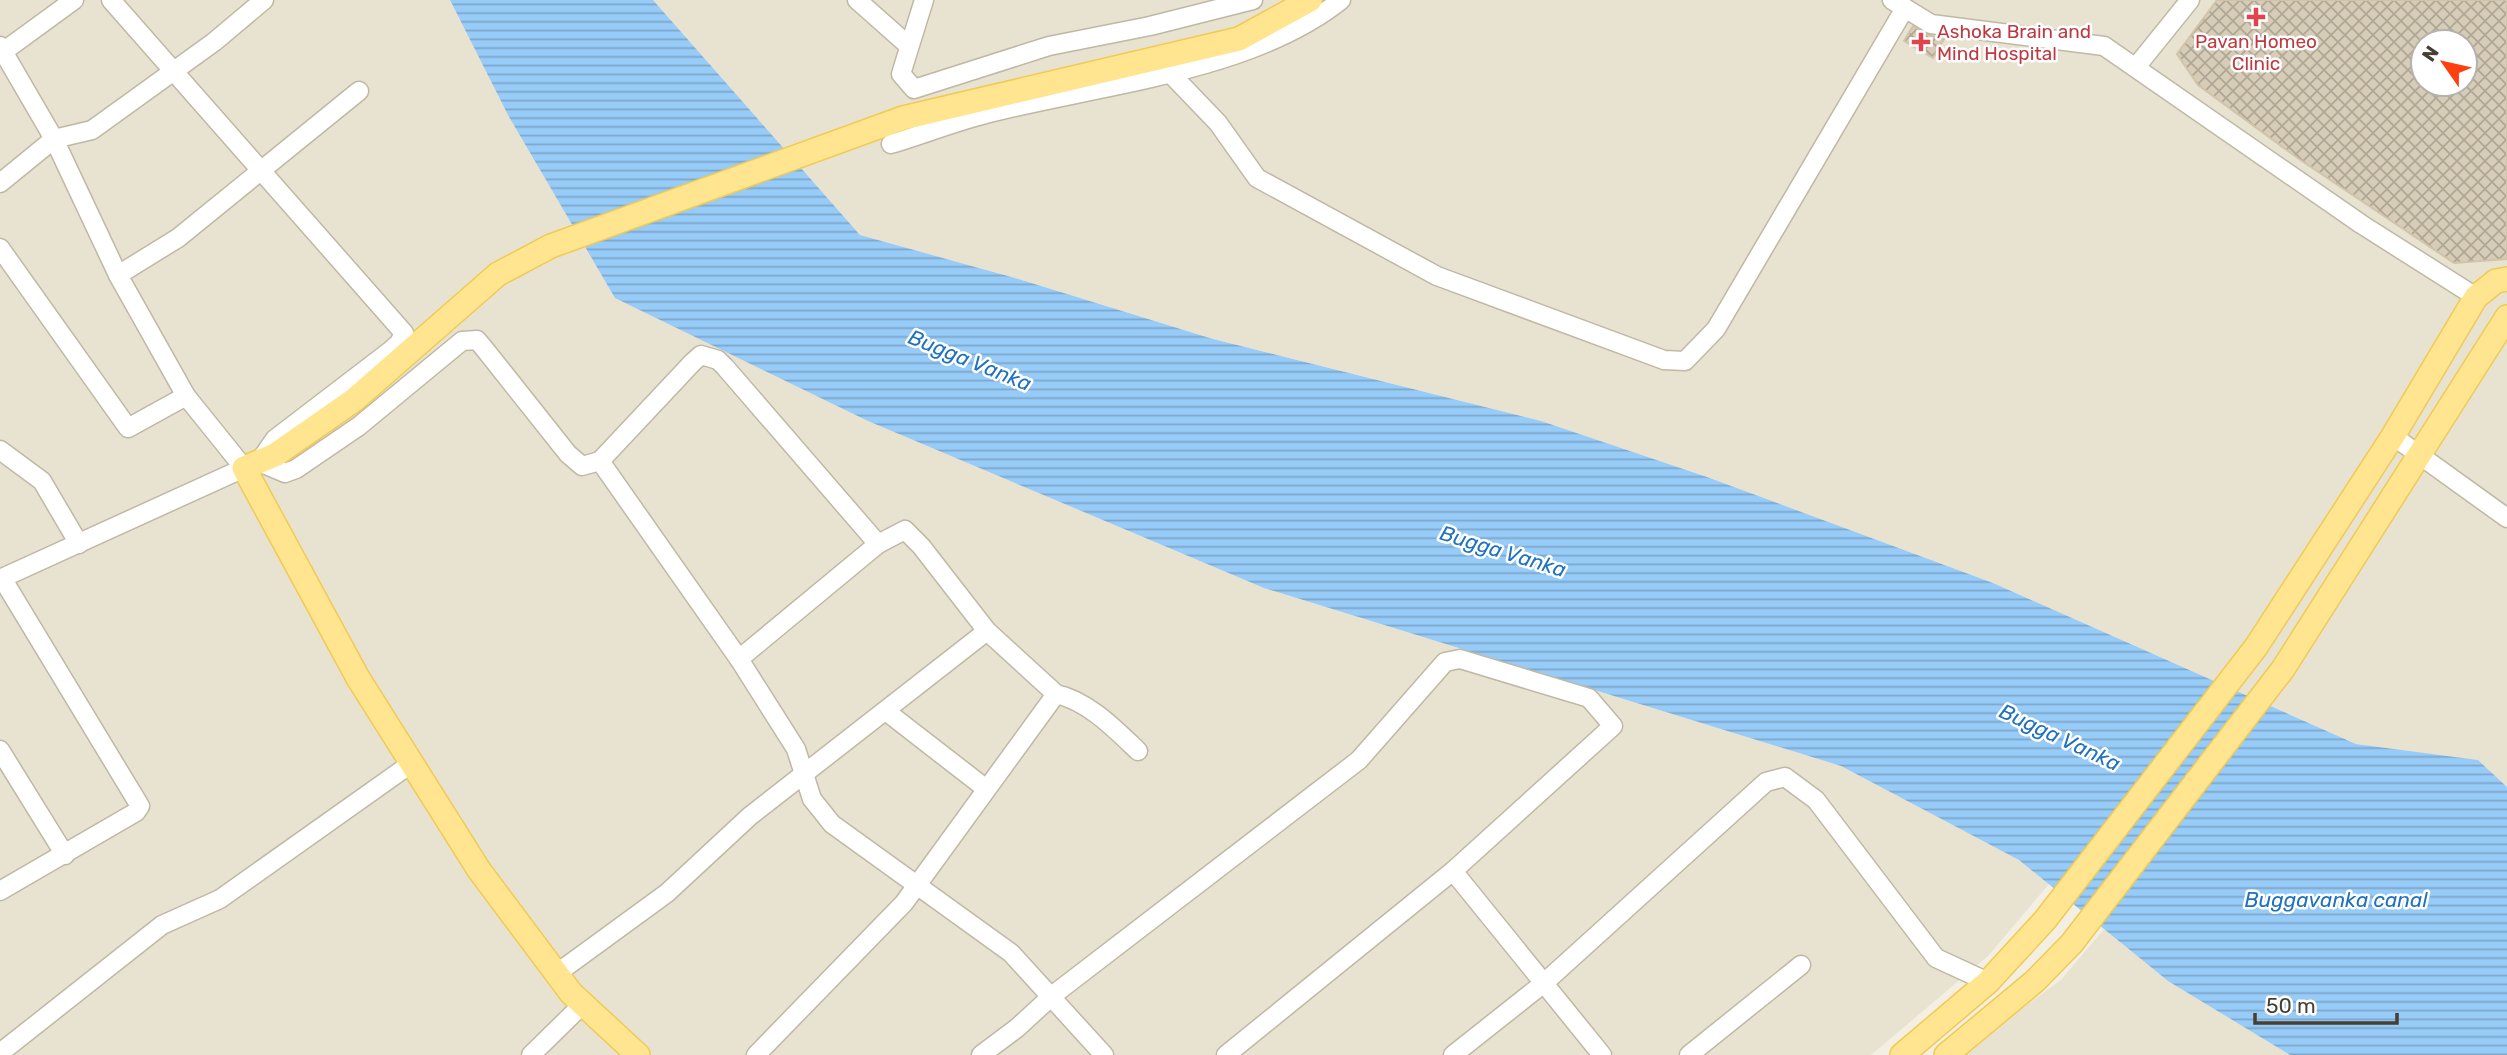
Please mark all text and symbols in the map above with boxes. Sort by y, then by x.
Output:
marker: Pavan Homeo Clinic [2246,7,2266,27]
place label: Ashoka Brain and Mind Hospital [1937,20,2091,65]
north arrow [2409,28,2479,98]
place label: Pavan Homeo Clinic [2195,30,2317,75]
marker: Ashoka Brain and Mind Hospital [1911,32,1931,52]
text: N [2417,42,2444,66]
water label: Bugga Vanka [905,324,1035,396]
water label: Bugga Vanka [1437,520,1569,582]
water label: Bugga Vanka [1996,698,2124,776]
water label: Buggavanka canal [2244,887,2428,912]
scale bar [2255,982,2397,1026]
text: 50 m [2266,993,2316,1018]

